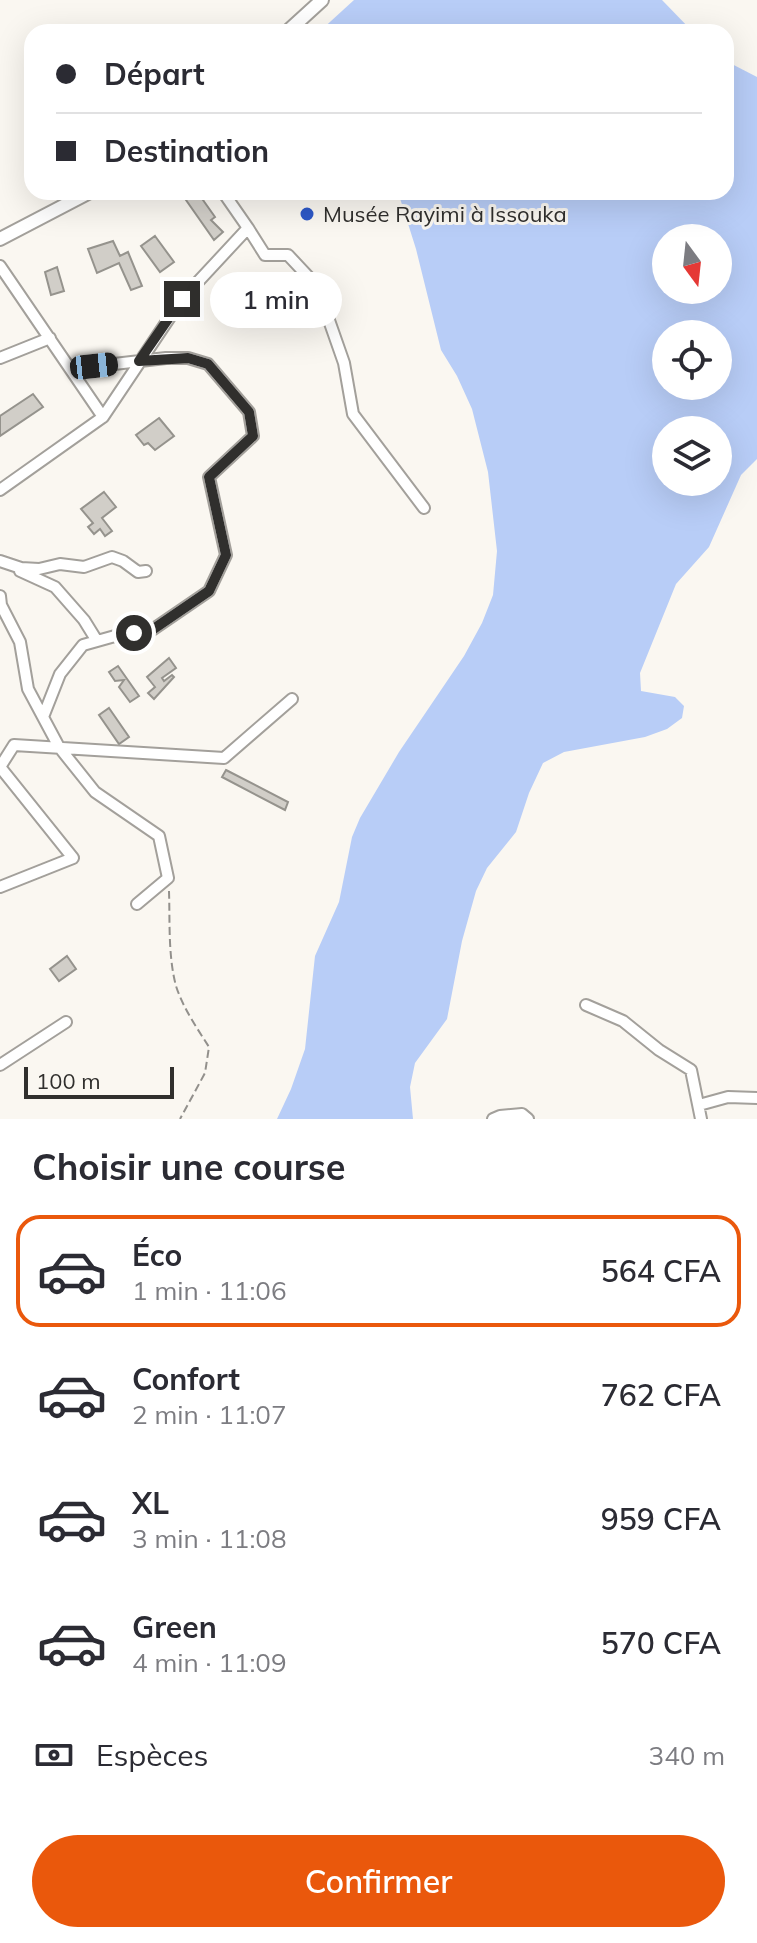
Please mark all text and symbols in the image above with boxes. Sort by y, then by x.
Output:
text: Départ [104,55,205,93]
text: Destination [104,132,269,170]
place label: Musée Rayimi à Issouka [323,200,567,228]
marker: Musée Rayimi à Issouka [298,205,316,223]
north arrow [652,224,732,304]
map controls [652,224,732,496]
callout: 1 min [210,271,342,327]
route end [164,281,200,317]
text: 1 min [242,283,310,316]
button: locate [652,320,732,400]
car [69,352,119,380]
button: layers [652,416,732,496]
route start [116,615,152,651]
scale bar [24,1063,174,1099]
text: 100 m [36,1067,101,1095]
text: Choisir une course [32,1144,346,1189]
icon: car [36,1235,108,1307]
text: Éco [132,1236,182,1274]
text: 564 CFA [601,1252,721,1290]
text: 1 min · 11:06 [132,1274,287,1307]
icon: car [36,1359,108,1431]
text: Confort [132,1360,240,1398]
text: 762 CFA [601,1376,721,1414]
text: 2 min · 11:07 [132,1398,287,1431]
icon: car [36,1483,108,1555]
text: XL [132,1484,169,1522]
text: 959 CFA [601,1500,721,1538]
text: 3 min · 11:08 [132,1522,287,1555]
icon: car [36,1607,108,1679]
text: Green [132,1608,217,1646]
text: 570 CFA [601,1624,721,1662]
text: 4 min · 11:09 [132,1646,287,1679]
icon: cash [32,1733,76,1777]
text: Espèces [96,1736,208,1774]
text: 340 m [649,1739,725,1772]
button: Confirmer [32,1835,725,1927]

